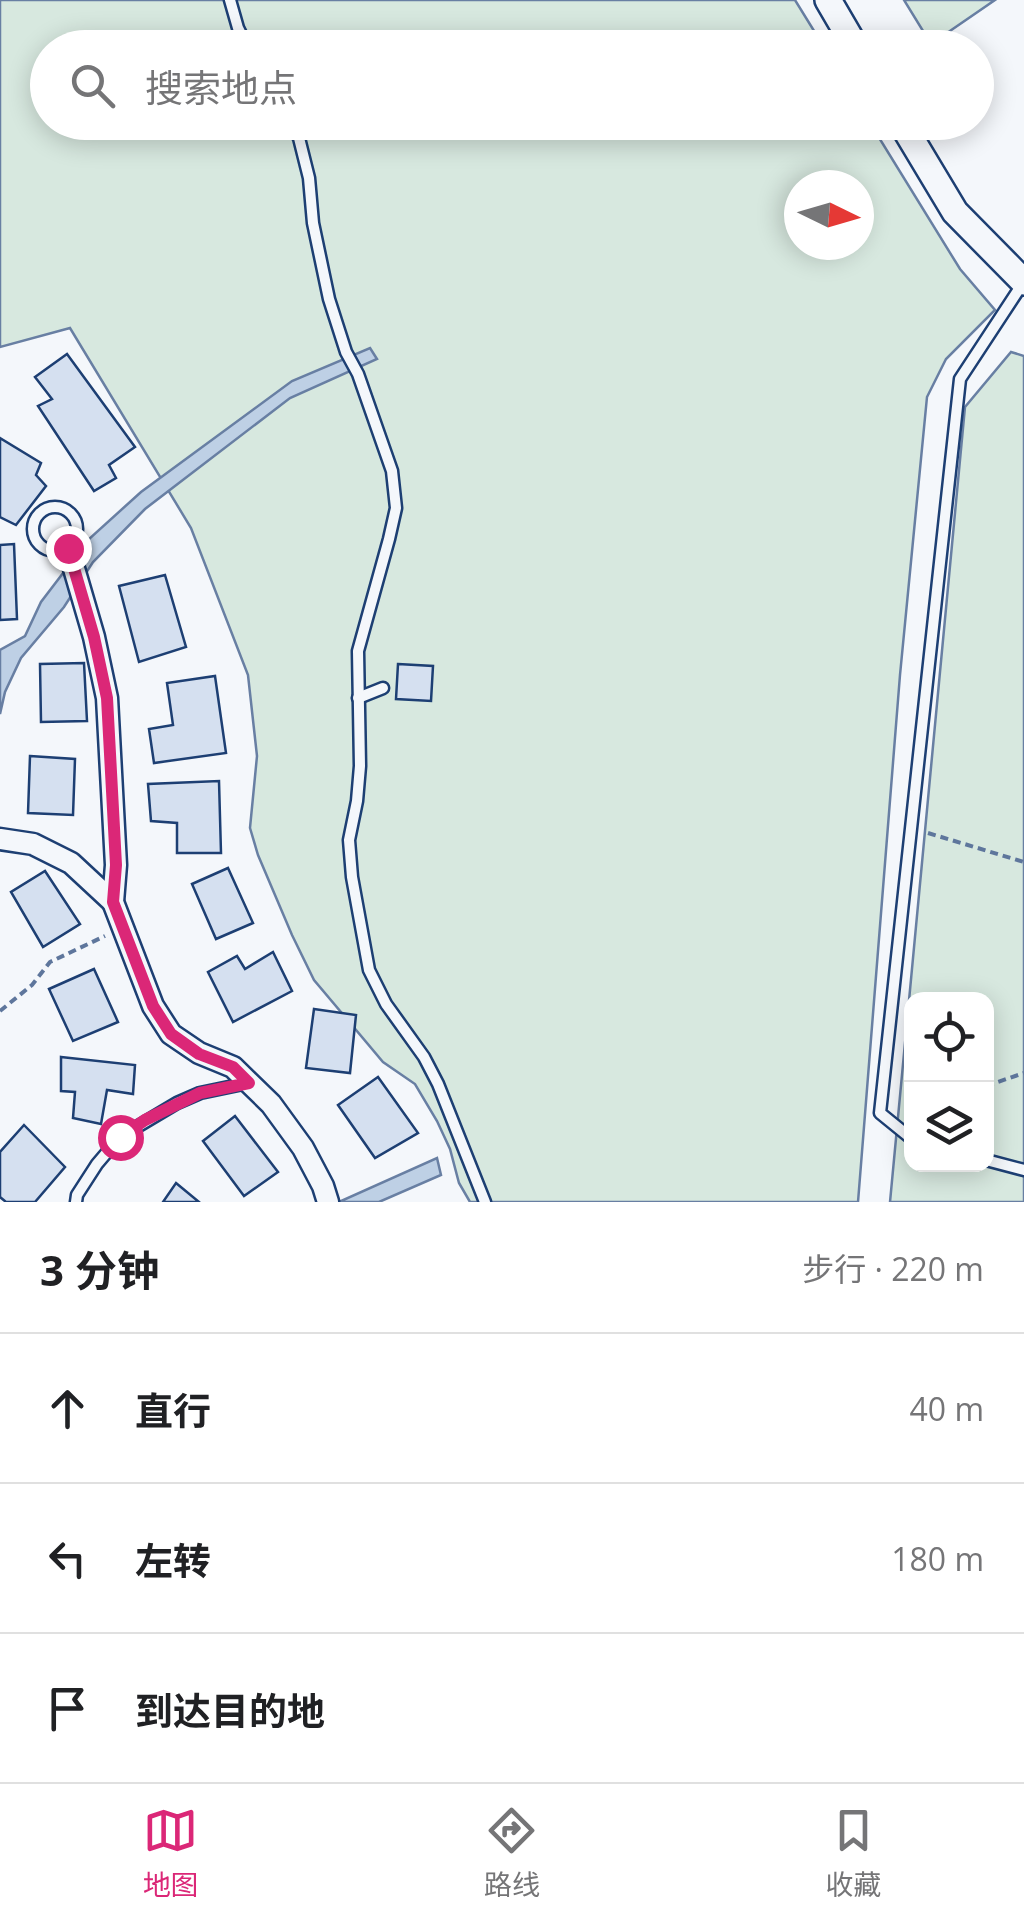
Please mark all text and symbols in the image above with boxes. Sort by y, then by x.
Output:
search box [30,30,994,140]
icon: search [65,58,120,113]
text: 搜索地点 [145,61,297,113]
north arrow [784,170,874,260]
route end [46,526,92,572]
map controls [904,992,994,1172]
button: locate [904,992,994,1082]
button: layers [904,1082,994,1172]
route start [98,1115,144,1161]
text: 3 分钟 [40,1241,159,1298]
text: 步行 · 220 m [802,1247,984,1290]
icon: ahead [40,1381,95,1436]
text: 直行 [135,1384,211,1436]
text: 40 m [909,1387,984,1430]
icon: left [40,1531,95,1586]
text: 左转 [135,1534,211,1586]
text: 180 m [891,1537,984,1580]
icon: arrive [40,1681,95,1736]
text: 到达目的地 [135,1684,325,1736]
tab: 地图 [143,1803,199,1903]
tab: 路线 [484,1803,540,1903]
tab: 收藏 [825,1803,881,1903]

